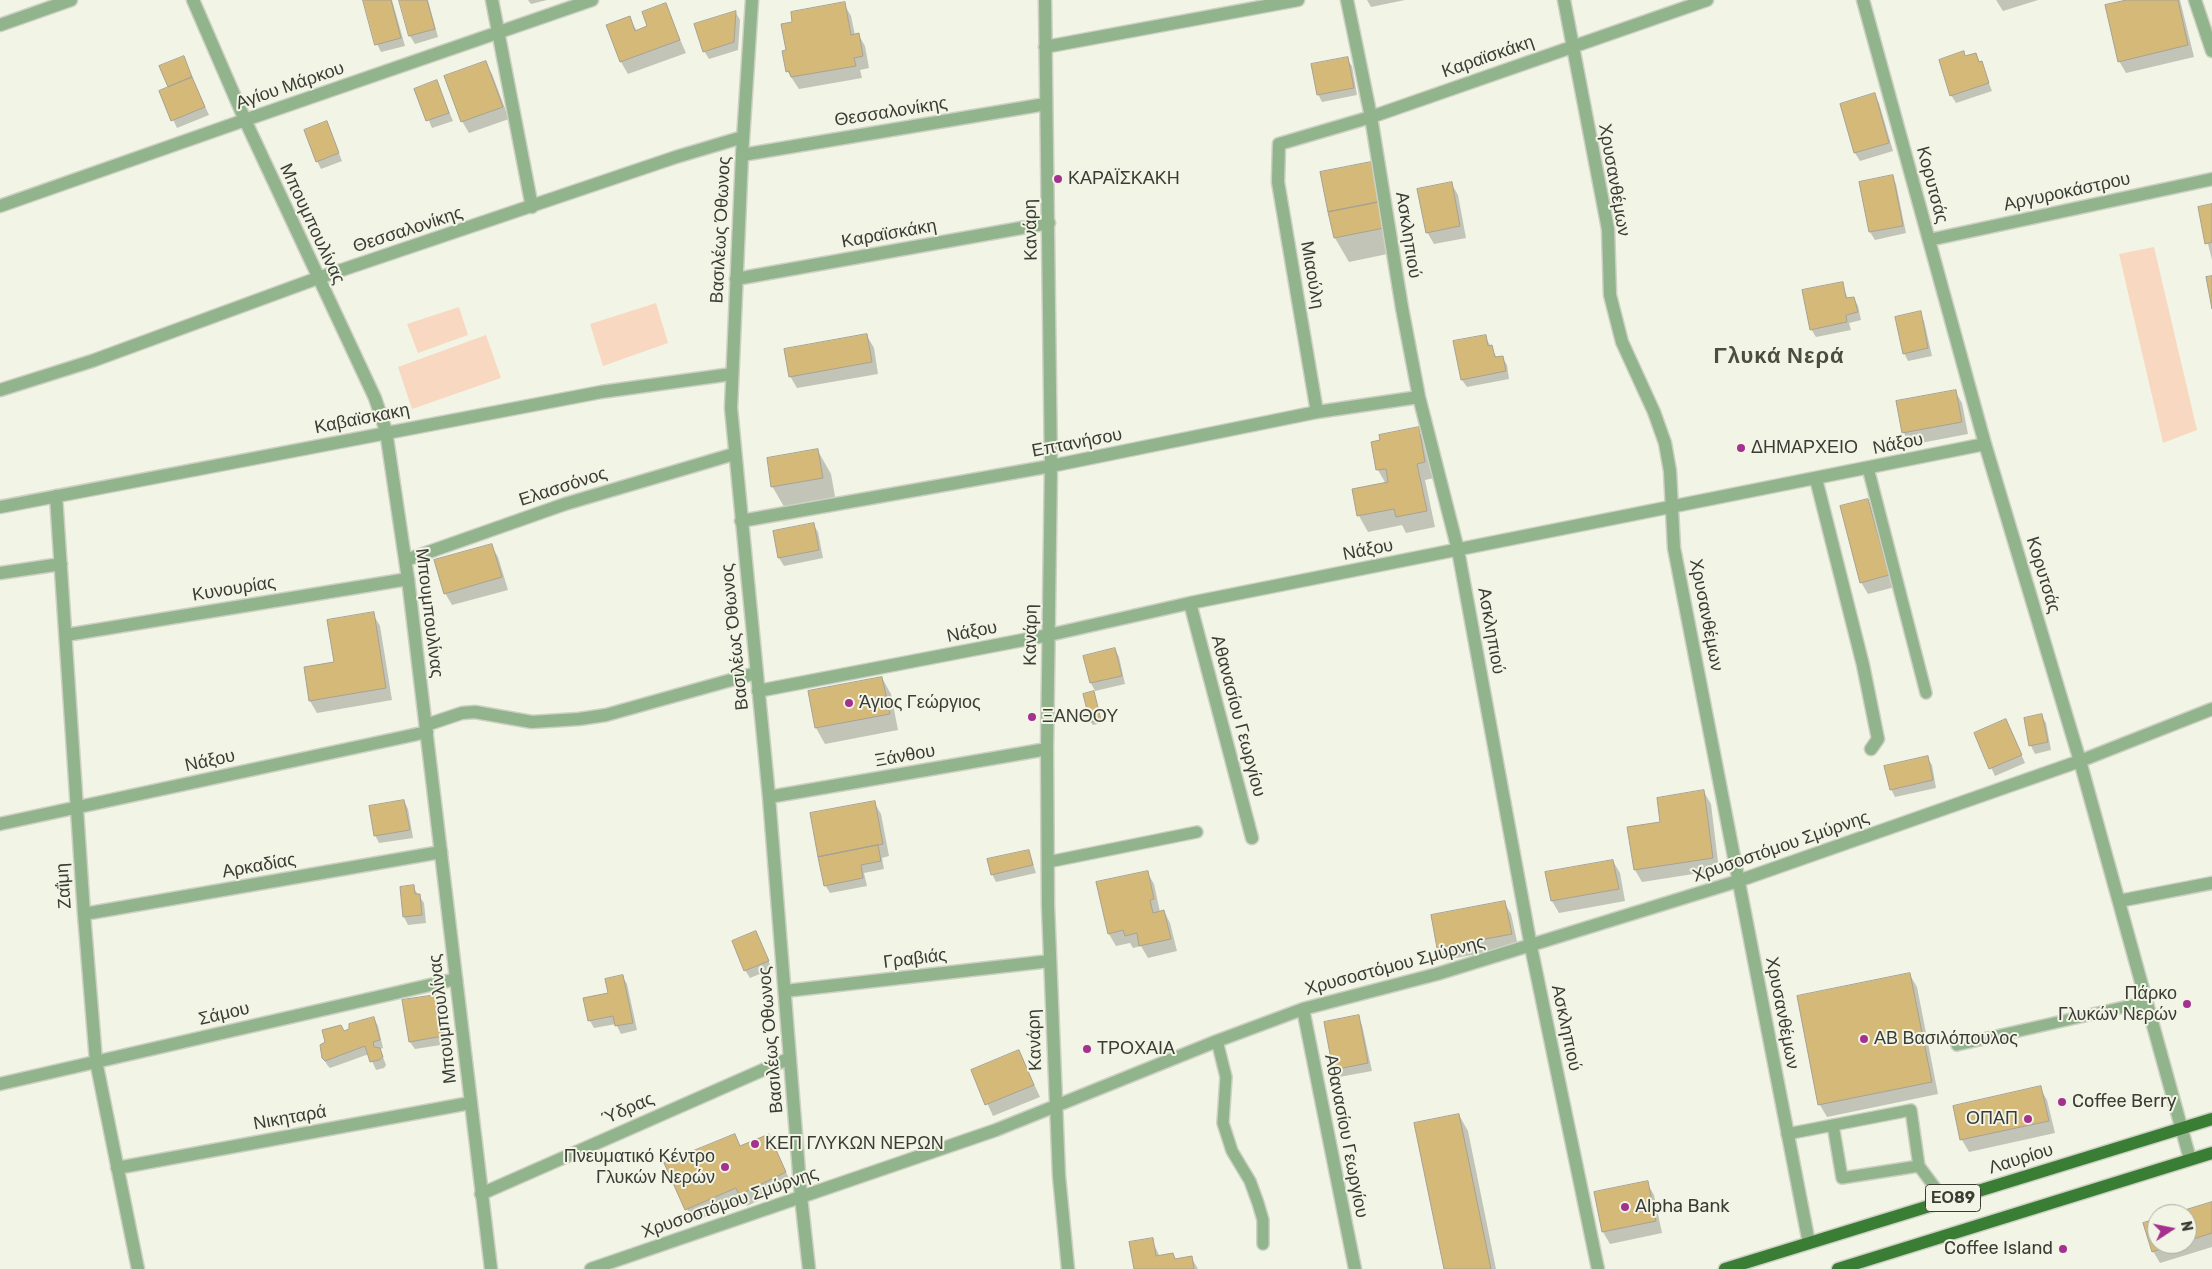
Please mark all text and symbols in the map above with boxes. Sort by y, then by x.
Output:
street label: Καραϊσκάκη [1439,31,1537,83]
street label: Αγίου Μάρκου [233,57,347,115]
street label: Θεσσαλονίκης [833,92,949,132]
street label: Χρυσανθέμων [1593,122,1635,238]
street label: Κορυτσάς [1911,144,1953,226]
street label: Βασιλέως Όθωνος [706,156,736,304]
street label: Μπουμπουλίνας [275,160,349,288]
place label: ΚΑΡΑΪΣΚΑΚΗ [1068,168,1180,190]
street label: Αργυροκάστρου [2002,168,2132,216]
marker: ΚΑΡΑΪΣΚΑΚΗ [1052,173,1064,185]
street label: Ασκληπιού [1390,190,1426,280]
street label: Κανάρη [1020,199,1042,261]
street label: Θεσσαλονίκης [350,202,466,258]
street label: Καραϊσκάκη [840,215,938,253]
street label: Μιαούλη [1295,240,1329,310]
district label: Γλυκά Νερά [1712,344,1846,370]
street label: Καβαϊσκακη [313,399,411,439]
street label: Επτανήσου [1030,424,1124,462]
street label: Νάξου [1871,429,1925,459]
place label: ΔΗΜΑΡΧΕΙΟ [1751,437,1858,459]
marker: ΔΗΜΑΡΧΕΙΟ [1735,442,1747,454]
street label: Ελασσόνος [516,463,610,511]
street label: Κορυτσάς [2021,534,2065,616]
street label: Νάξου [1341,535,1395,565]
street label: Μπουμπουλίνας [410,547,448,679]
street label: Χρυσανθέμων [1685,557,1727,673]
street label: Βασιλέως Όθωνος [717,563,753,711]
street label: Κυνουρίας [191,572,277,606]
street label: Ασκληπιού [1473,586,1509,676]
street label: Κανάρη [1020,604,1042,666]
street label: Νάξου [945,617,999,647]
street label: Αθανασίου Γεωργίου [1206,633,1270,799]
place label: Άγιος Γεώργιος [859,692,981,714]
marker: Άγιος Γεώργιος [843,697,855,709]
place label: ΞΑΝΘΟΥ [1042,706,1118,728]
marker: ΞΑΝΘΟΥ [1026,711,1038,723]
street label: Ξάνθου [873,740,937,772]
street label: Νάξου [183,745,237,777]
street label: Χρυσοστόμου Σμύρνης [1690,807,1872,887]
street label: Αρκαδίας [220,849,298,883]
street label: Ζαΐμη [52,862,76,910]
street label: Χρυσοστόμου Σμύρνης [1303,932,1487,1000]
street label: Γραβιάς [882,944,948,974]
street label: Μπουμπουλίνας [424,953,462,1085]
street label: Χρυσανθέμων [1761,955,1803,1071]
street label: Βασιλέως Όθωνος [754,966,788,1114]
street label: Ασκληπιού [1546,983,1586,1073]
place label: Πάρκο Γλυκών Νερών [2058,983,2177,1026]
street label: Σάμου [196,998,252,1030]
marker: Πάρκο Γλυκών Νερών [2181,998,2193,1010]
street label: Κανάρη [1023,1009,1047,1071]
place label: ΑΒ Βασιλόπουλος [1874,1028,2018,1050]
marker: ΑΒ Βασιλόπουλος [1858,1033,1870,1045]
place label: ΤΡΟΧΑΙΑ [1097,1038,1175,1060]
marker: ΤΡΟΧΑΙΑ [1081,1043,1093,1055]
street label: Αθανασίου Γεωργίου [1320,1052,1372,1220]
street label: Ύδρας [599,1088,657,1130]
place label: Coffee Berry [2072,1091,2177,1113]
marker: Coffee Berry [2056,1096,2068,1108]
street label: Νικηταρά [252,1101,328,1135]
place label: ΟΠΑΠ [1966,1108,2018,1130]
marker: ΟΠΑΠ [2022,1113,2034,1125]
place label: ΚΕΠ ΓΛΥΚΩΝ ΝΕΡΩΝ [765,1133,944,1155]
marker: ΚΕΠ ΓΛΥΚΩΝ ΝΕΡΩΝ [749,1138,761,1150]
street label: Λαυρίου [1986,1139,2056,1179]
place label: Πνευματικό Κέντρο Γλυκών Νερών [564,1146,715,1188]
marker: Πνευματικό Κέντρο Γλυκών Νερών [719,1161,731,1173]
street label: Χρυσοστόμου Σμύρνης [639,1163,821,1243]
road number: ΕΟ89 [1926,1184,1980,1212]
place label: Alpha Bank [1635,1196,1730,1218]
marker: Alpha Bank [1619,1201,1631,1213]
north arrow [2147,1204,2197,1254]
text: N [2177,1220,2196,1233]
place label: Coffee Island [1944,1238,2053,1260]
marker: Coffee Island [2057,1243,2069,1255]

